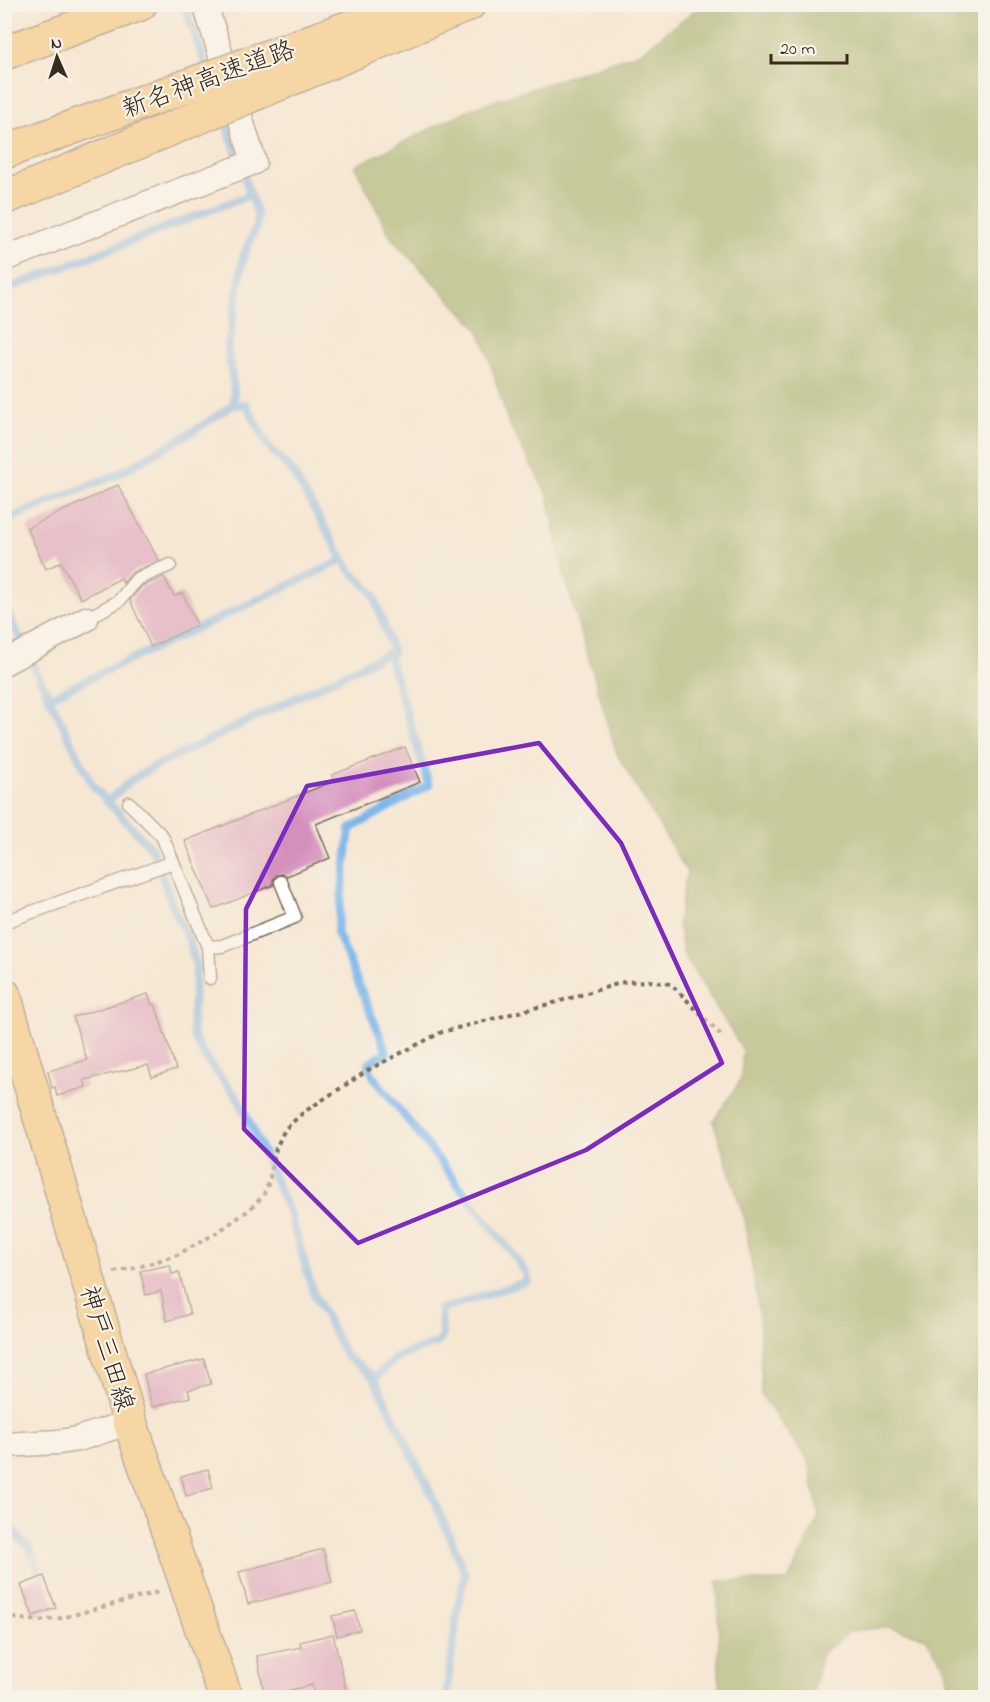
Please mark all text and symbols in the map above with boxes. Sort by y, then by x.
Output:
north arrow [27,27,87,87]
scale bar [771,27,848,65]
text: N [50,32,63,56]
street label: 新名神高速道路 [117,32,301,130]
text: 20 m [780,37,815,63]
street label: 神戸三田線 [68,1281,142,1417]

